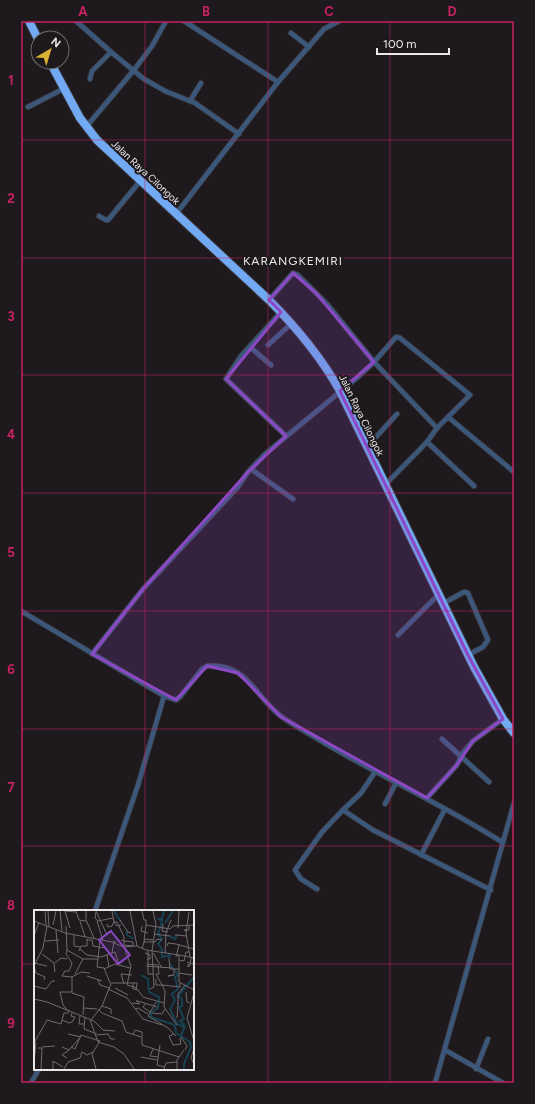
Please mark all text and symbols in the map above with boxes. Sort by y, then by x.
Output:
text: A [78,4,88,19]
text: B [202,4,210,19]
text: C [324,4,334,19]
text: D [447,4,457,19]
north arrow [30,30,70,70]
scale bar [377,30,449,56]
text: N [48,35,63,50]
text: 100 m [383,37,417,51]
text: 1 [8,73,14,88]
street label: Jalan Raya Cilongok [109,137,183,208]
text: 2 [7,191,15,206]
district label: KARANGKEMIRI [243,254,343,268]
text: 3 [7,309,15,324]
street label: Jalan Raya Cilongok [336,372,387,458]
text: 4 [7,427,15,442]
text: 5 [7,545,15,560]
text: 6 [7,662,15,677]
text: 7 [7,780,15,795]
text: 8 [7,898,15,913]
inset map [34,910,194,1070]
text: 9 [7,1016,15,1031]

